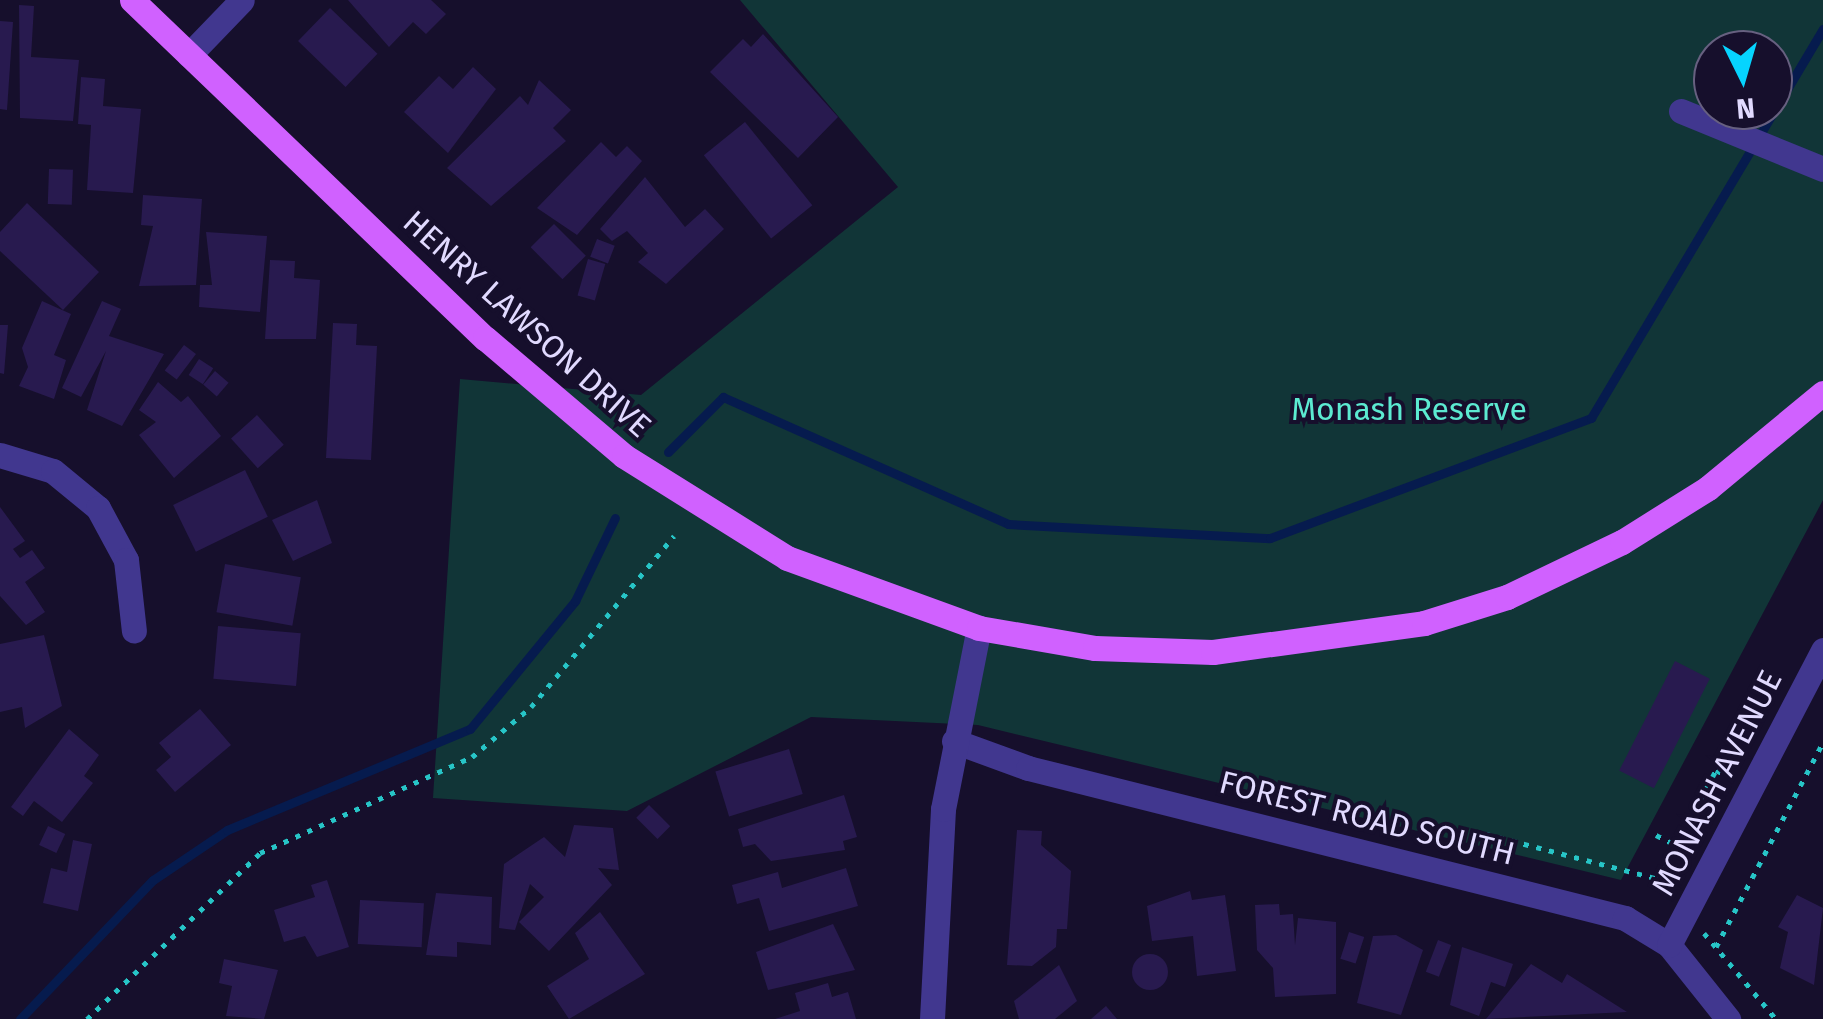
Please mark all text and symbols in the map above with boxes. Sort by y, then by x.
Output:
north arrow [1693,30,1793,130]
text: N [1735,91,1756,126]
street label: HENRY LAWSON DRIVE [395,203,659,445]
park label: Monash Reserve [1291,390,1527,428]
street label: MONASH AVENUE [1644,664,1790,902]
street label: FOREST ROAD SOUTH [1216,763,1518,873]

